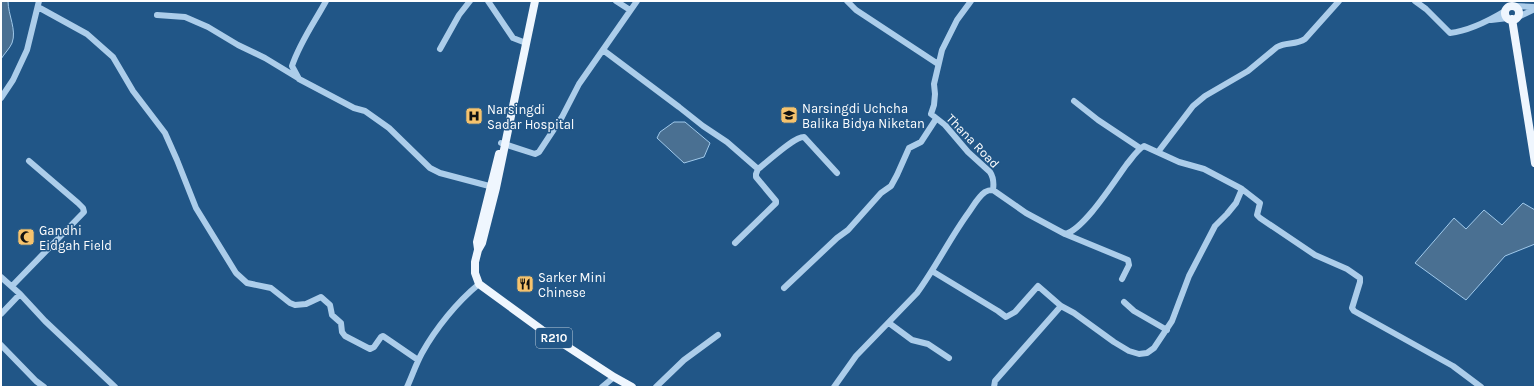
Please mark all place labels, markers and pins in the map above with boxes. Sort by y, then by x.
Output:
place label: Narsingdi Uchcha Balika Bidya Niketan [802,101,925,131]
place label: Narsingdi Sadar Hospital [487,102,574,132]
school or university icon: Narsingdi Uchcha Balika Bidya Niketan [779,105,799,125]
hospital icon: Narsingdi Sadar Hospital [464,106,484,126]
place label: Gandhi Eidgah Field [39,223,112,253]
mosque icon: Gandhi Eidgah Field [16,227,36,247]
place label: Sarker Mini Chinese [538,270,606,300]
restaurant icon: Sarker Mini Chinese [515,274,535,294]

